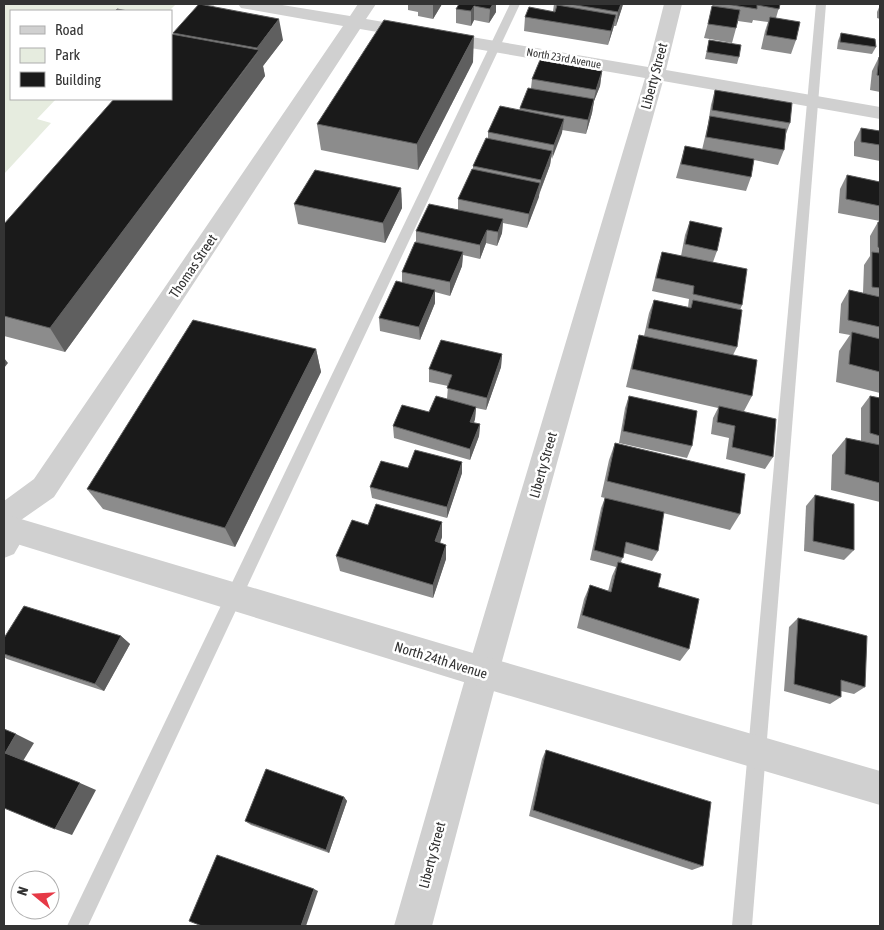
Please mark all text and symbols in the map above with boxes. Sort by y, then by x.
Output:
legend [10,10,172,100]
text: Road [55,21,84,38]
street label: Liberty Street [637,41,671,111]
text: Park [55,46,80,63]
street label: North 23rd Avenue [526,46,602,70]
text: Building [55,71,101,88]
street label: Thomas Street [166,231,220,301]
street label: Liberty Street [526,430,560,500]
street label: North 24th Avenue [393,638,489,682]
street label: Liberty Street [415,820,449,890]
north arrow [10,870,60,920]
text: N [14,885,32,897]

